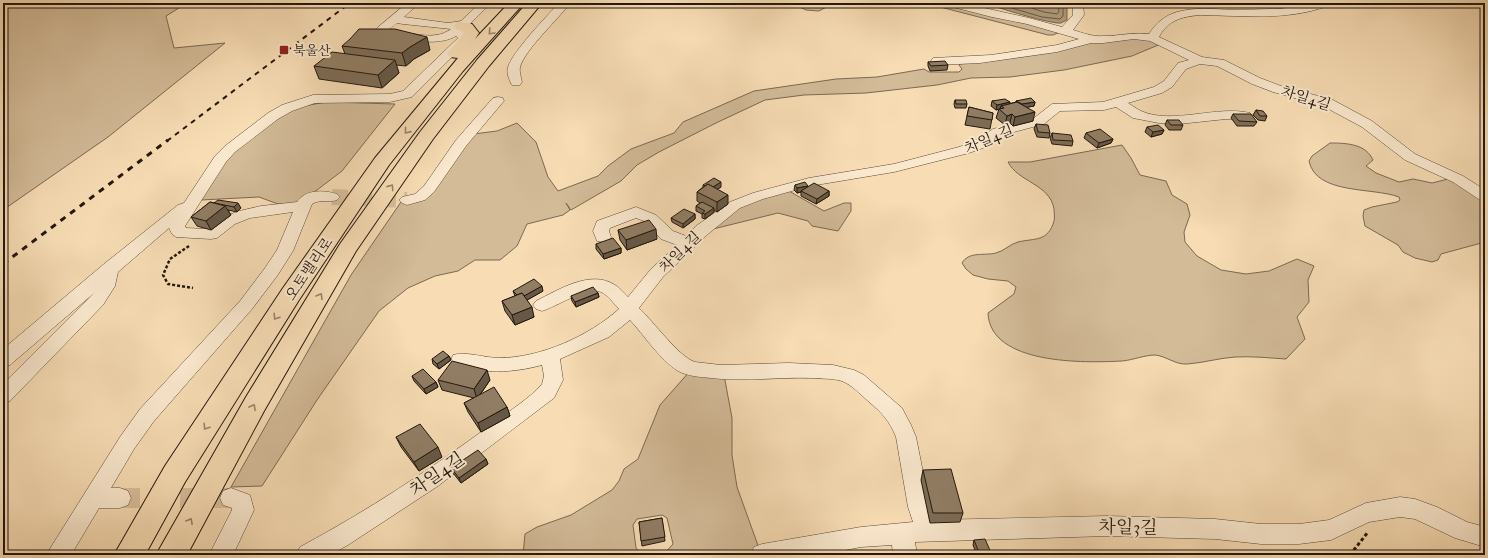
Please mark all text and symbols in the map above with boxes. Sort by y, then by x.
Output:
one-way arrow [489,27,496,34]
place label: 북울산 [293,43,331,59]
marker: 북울산 [278,44,290,56]
street label: 차일4길 [1278,82,1333,115]
street label: 차일4길 [962,121,1017,158]
one-way arrow [405,126,412,133]
one-way arrow [386,184,394,191]
street label: 차일4길 [655,228,705,277]
street label: 오토밸리로 [281,234,338,305]
one-way arrow [315,293,322,300]
one-way arrow [274,313,281,320]
one-way arrow [248,404,255,411]
one-way arrow [203,422,210,429]
street label: 차일4길 [405,447,469,502]
street label: 차일3길 [1098,515,1158,540]
one-way arrow [185,518,193,525]

